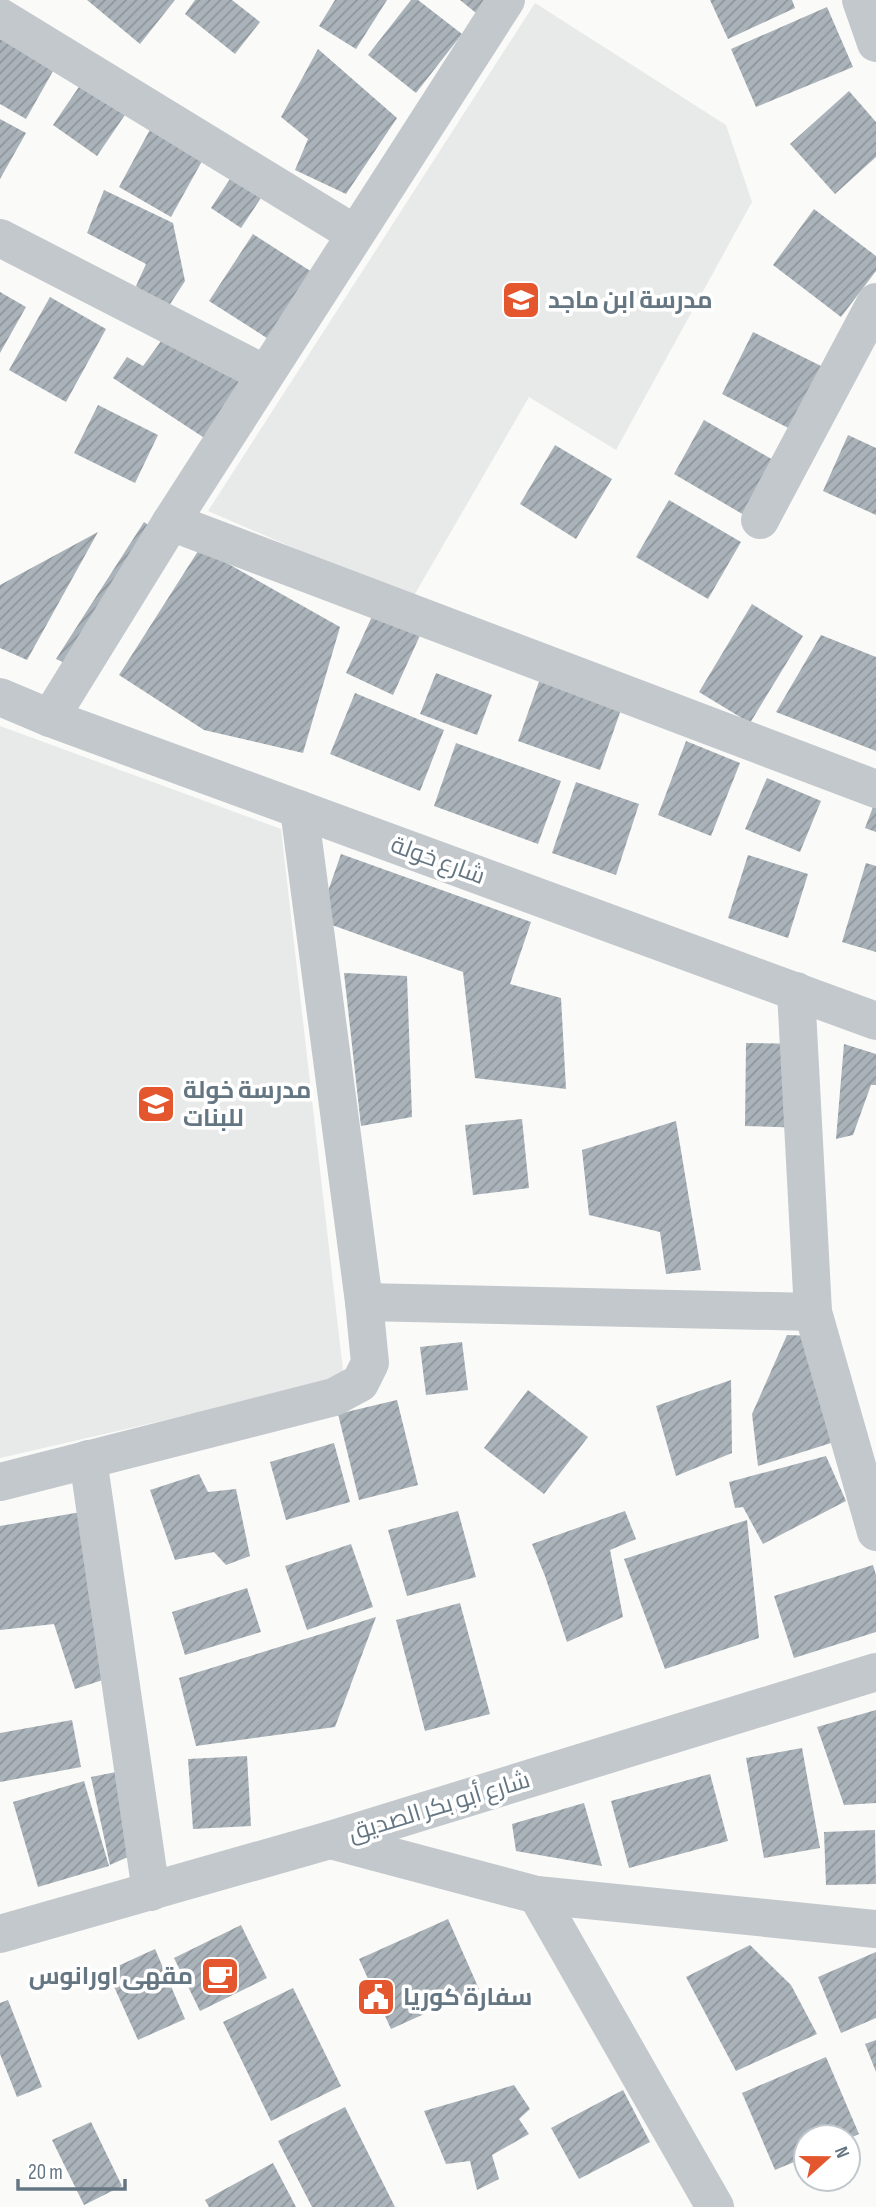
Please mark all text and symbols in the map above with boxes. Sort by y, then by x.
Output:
school or university icon: مدرسة ابن ماجد [500,279,542,321]
place label: مدرسة ابن ماجد [548,286,713,315]
street label: شارع خولة [386,830,489,892]
place label: مدرسة خولة للبنات [183,1076,311,1133]
school or university icon: مدرسة خولة للبنات [135,1083,177,1125]
street label: شارع أبو بكر الصديق [344,1763,534,1849]
cafe icon: مقهى اورانوس [199,1955,241,1997]
place label: مقهى اورانوس [29,1962,193,1991]
public building icon: سفارة كوريا [355,1976,397,2018]
place label: سفارة كوريا [403,1983,532,2012]
north arrow [792,2123,862,2193]
text: N [829,2144,854,2161]
scale bar [18,2148,124,2192]
text: 20 m [28,2160,63,2185]

